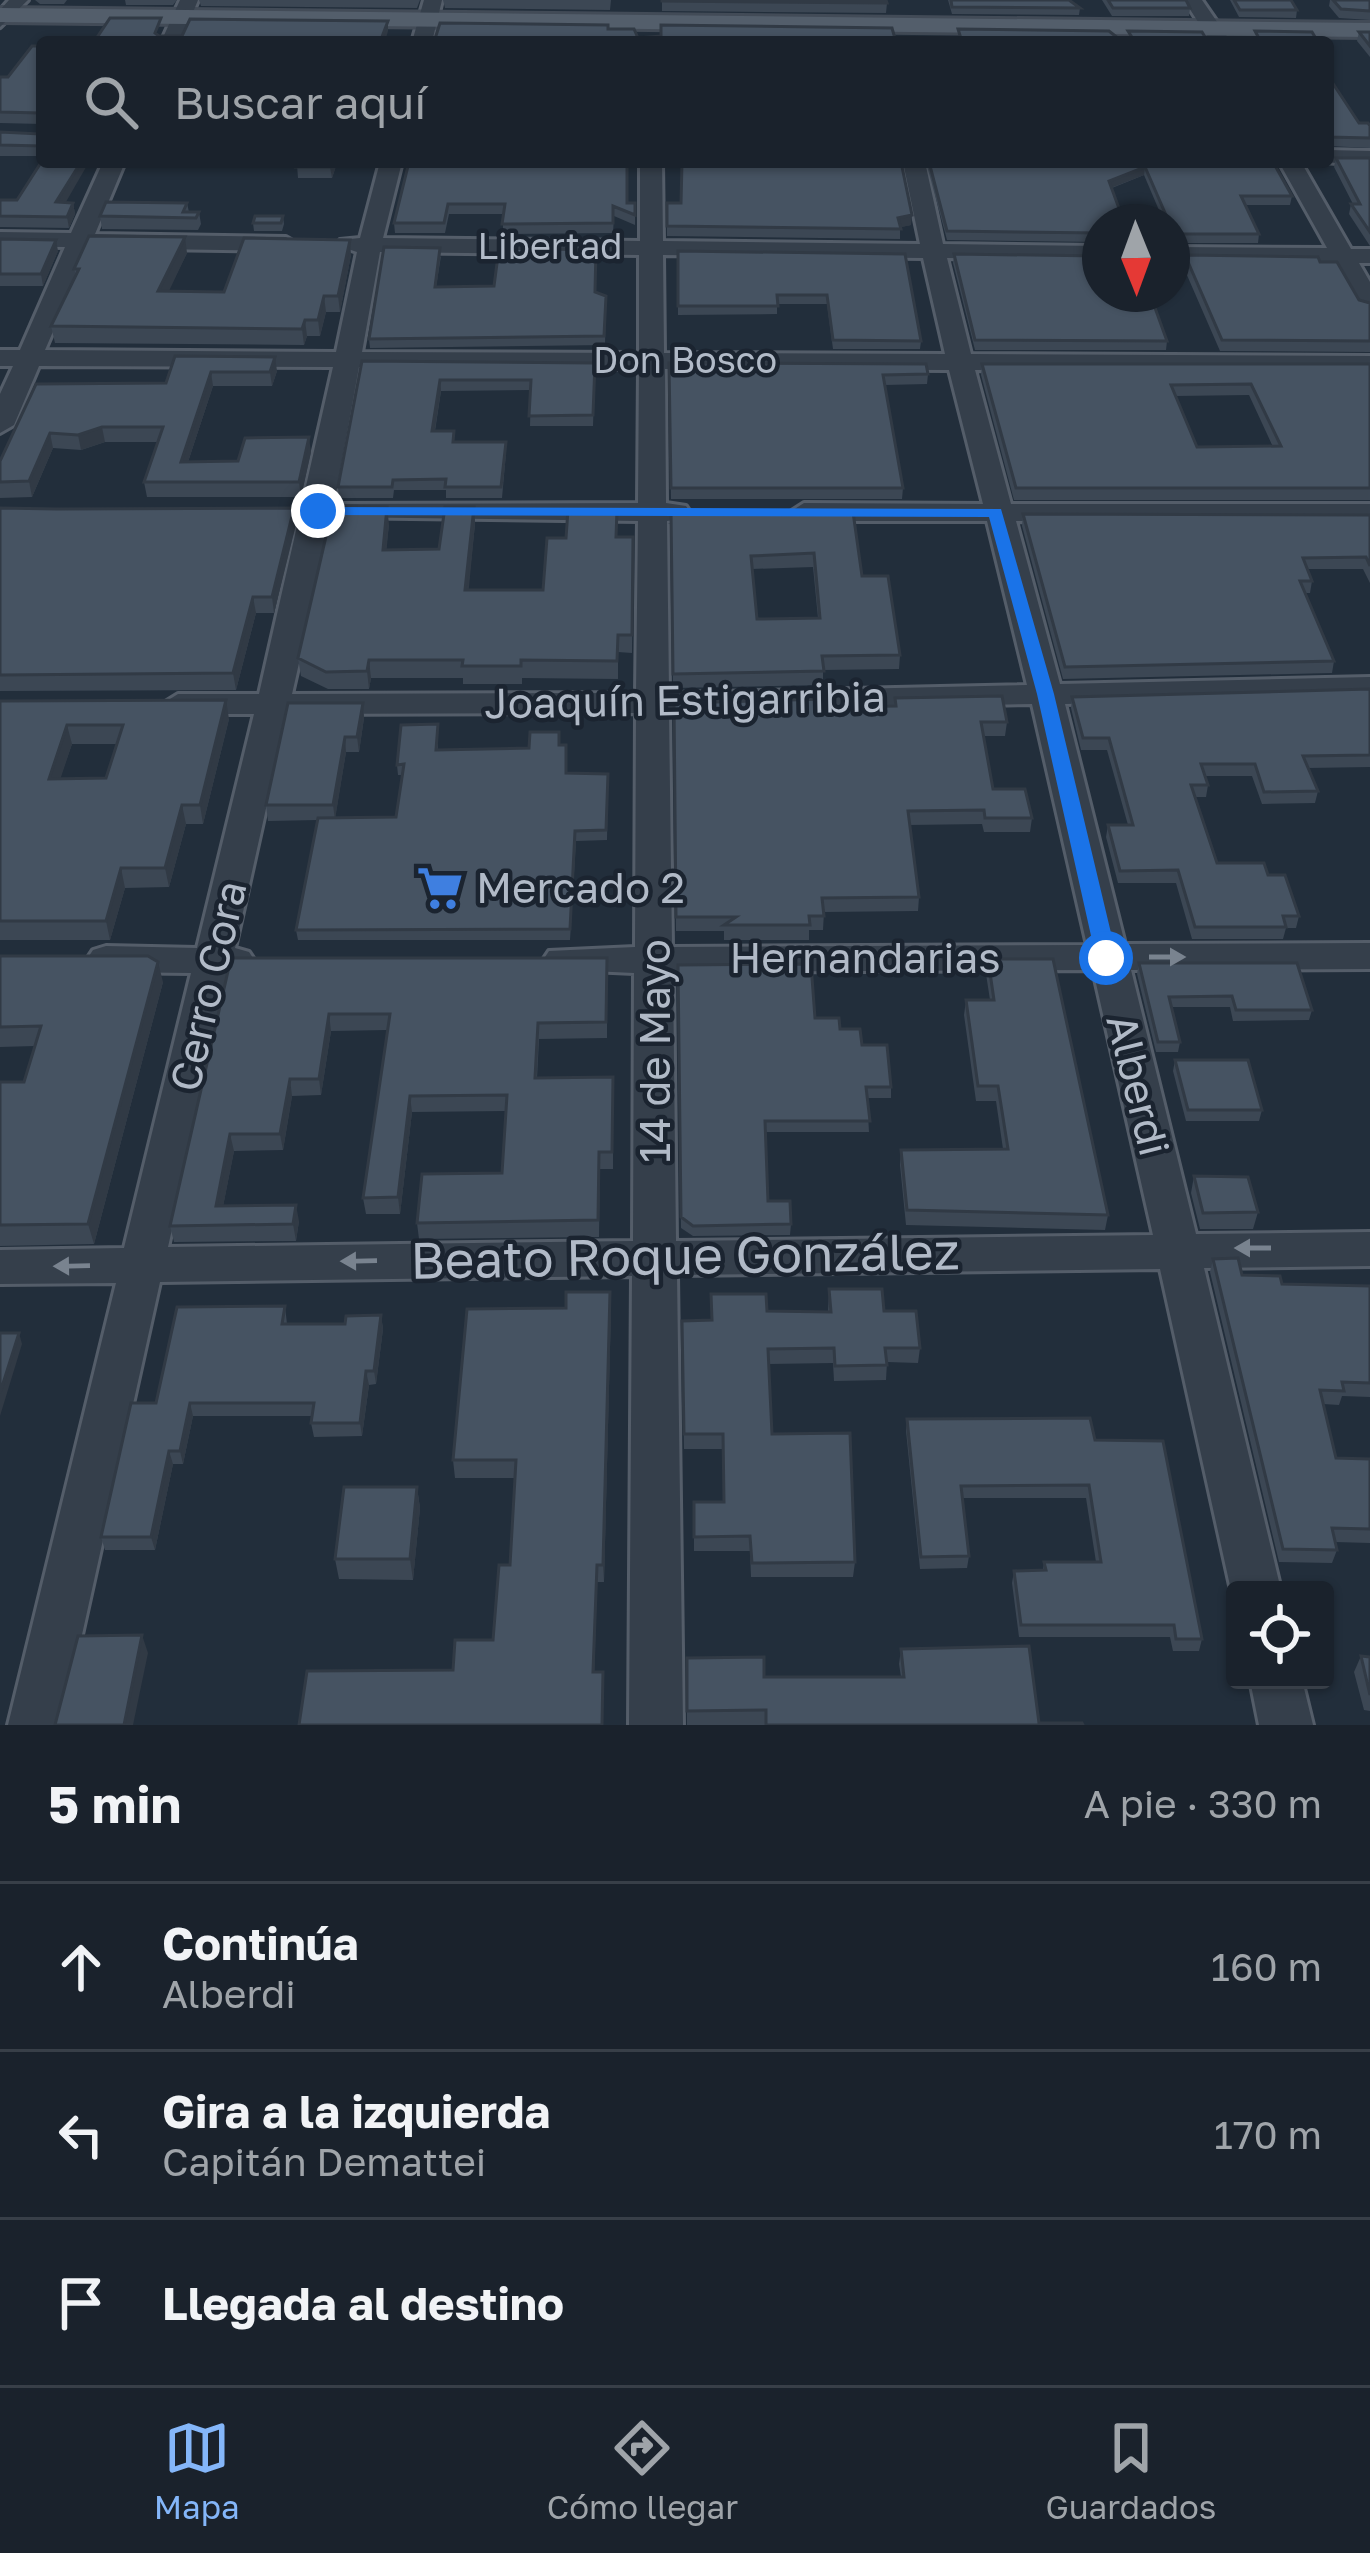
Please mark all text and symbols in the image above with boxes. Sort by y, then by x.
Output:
search box [36,36,1334,168]
icon: search [78,69,144,135]
text: Buscar aquí [174,75,426,129]
north arrow [1082,204,1190,312]
street label: Libertad [478,224,622,267]
street label: Don Bosco [593,338,777,381]
route end [291,484,345,538]
street label: Joaquín Estigarribia [484,671,886,727]
place label: Mercado 2 [476,862,685,912]
supermarket icon: Mercado 2 [415,863,465,913]
street label: Cerro Cora [159,876,256,1096]
route start [1079,931,1133,985]
street label: Hernandarias [729,932,1001,982]
street label: 14 de Mayo [629,939,679,1163]
one-way arrow [1149,947,1187,967]
street label: Alberdi [1097,1009,1181,1161]
street label: Beato Roque González [410,1219,960,1290]
one-way arrow [1233,1238,1271,1258]
one-way arrow [339,1251,377,1271]
one-way arrow [52,1256,90,1275]
map controls [1226,1581,1334,1689]
button: locate [1226,1581,1334,1689]
text: 5 min [48,1773,181,1834]
text: A pie · 330 m [1084,1780,1322,1827]
text: Continúa [162,1916,359,1970]
icon: ahead [48,1934,114,2000]
text: 160 m [1211,1943,1322,1990]
text: Alberdi [162,1970,296,2017]
text: Gira a la izquierda [162,2084,550,2138]
icon: left [48,2102,114,2168]
text: 170 m [1214,2111,1322,2158]
text: Capitán Demattei [162,2138,486,2185]
icon: arrive [48,2270,114,2336]
text: Llegada al destino [162,2276,564,2330]
tab: Mapa [154,2415,240,2526]
tab: Cómo llegar [547,2415,738,2526]
tab: Guardados [1045,2415,1216,2526]

